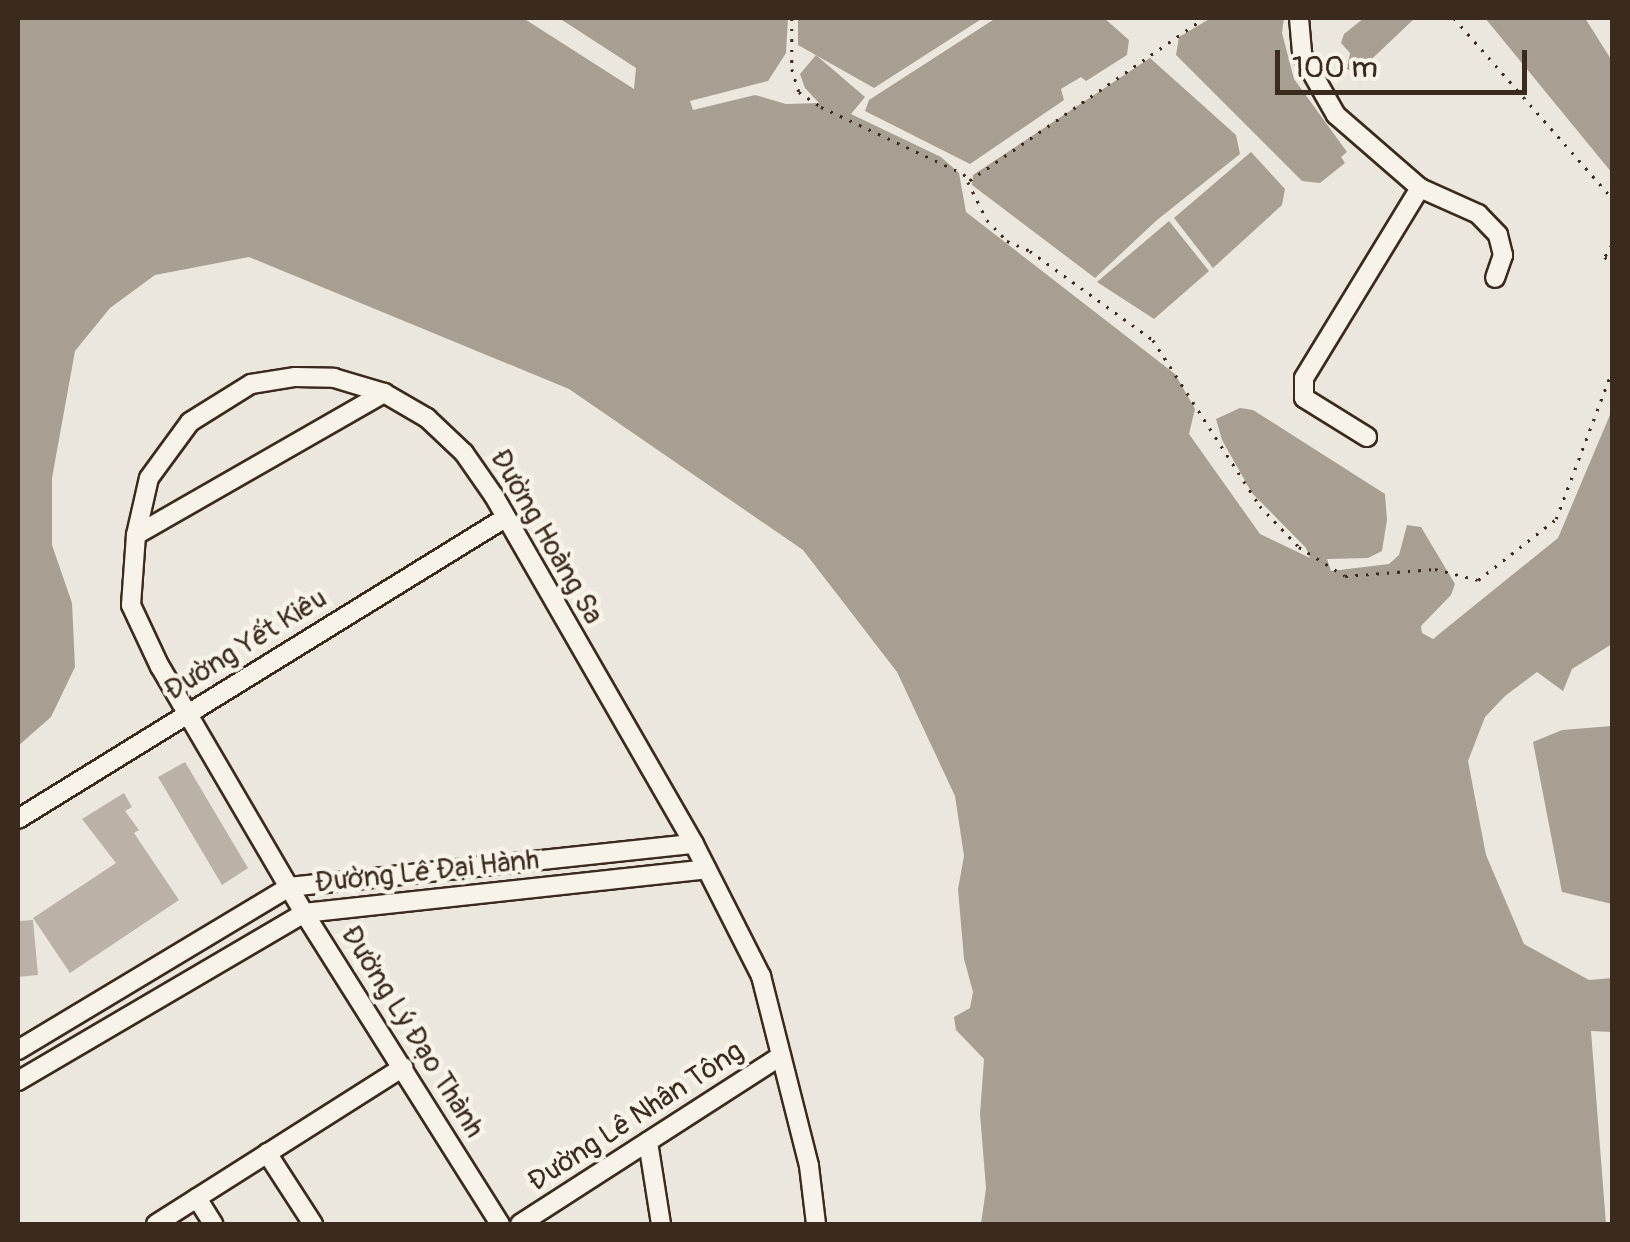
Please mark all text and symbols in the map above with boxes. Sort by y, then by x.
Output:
scale bar [1280,30,1532,92]
text: 100 m [1292,49,1378,86]
street label: Đường Hoàng Sa [482,444,610,630]
street label: Đường Yết Kiêu [159,582,333,708]
street label: Đường Lê Đại Hành [313,844,541,900]
street label: Đường Lý Đạo Thành [333,920,491,1144]
street label: Đường Lê Nhân Tông [522,1035,750,1199]

